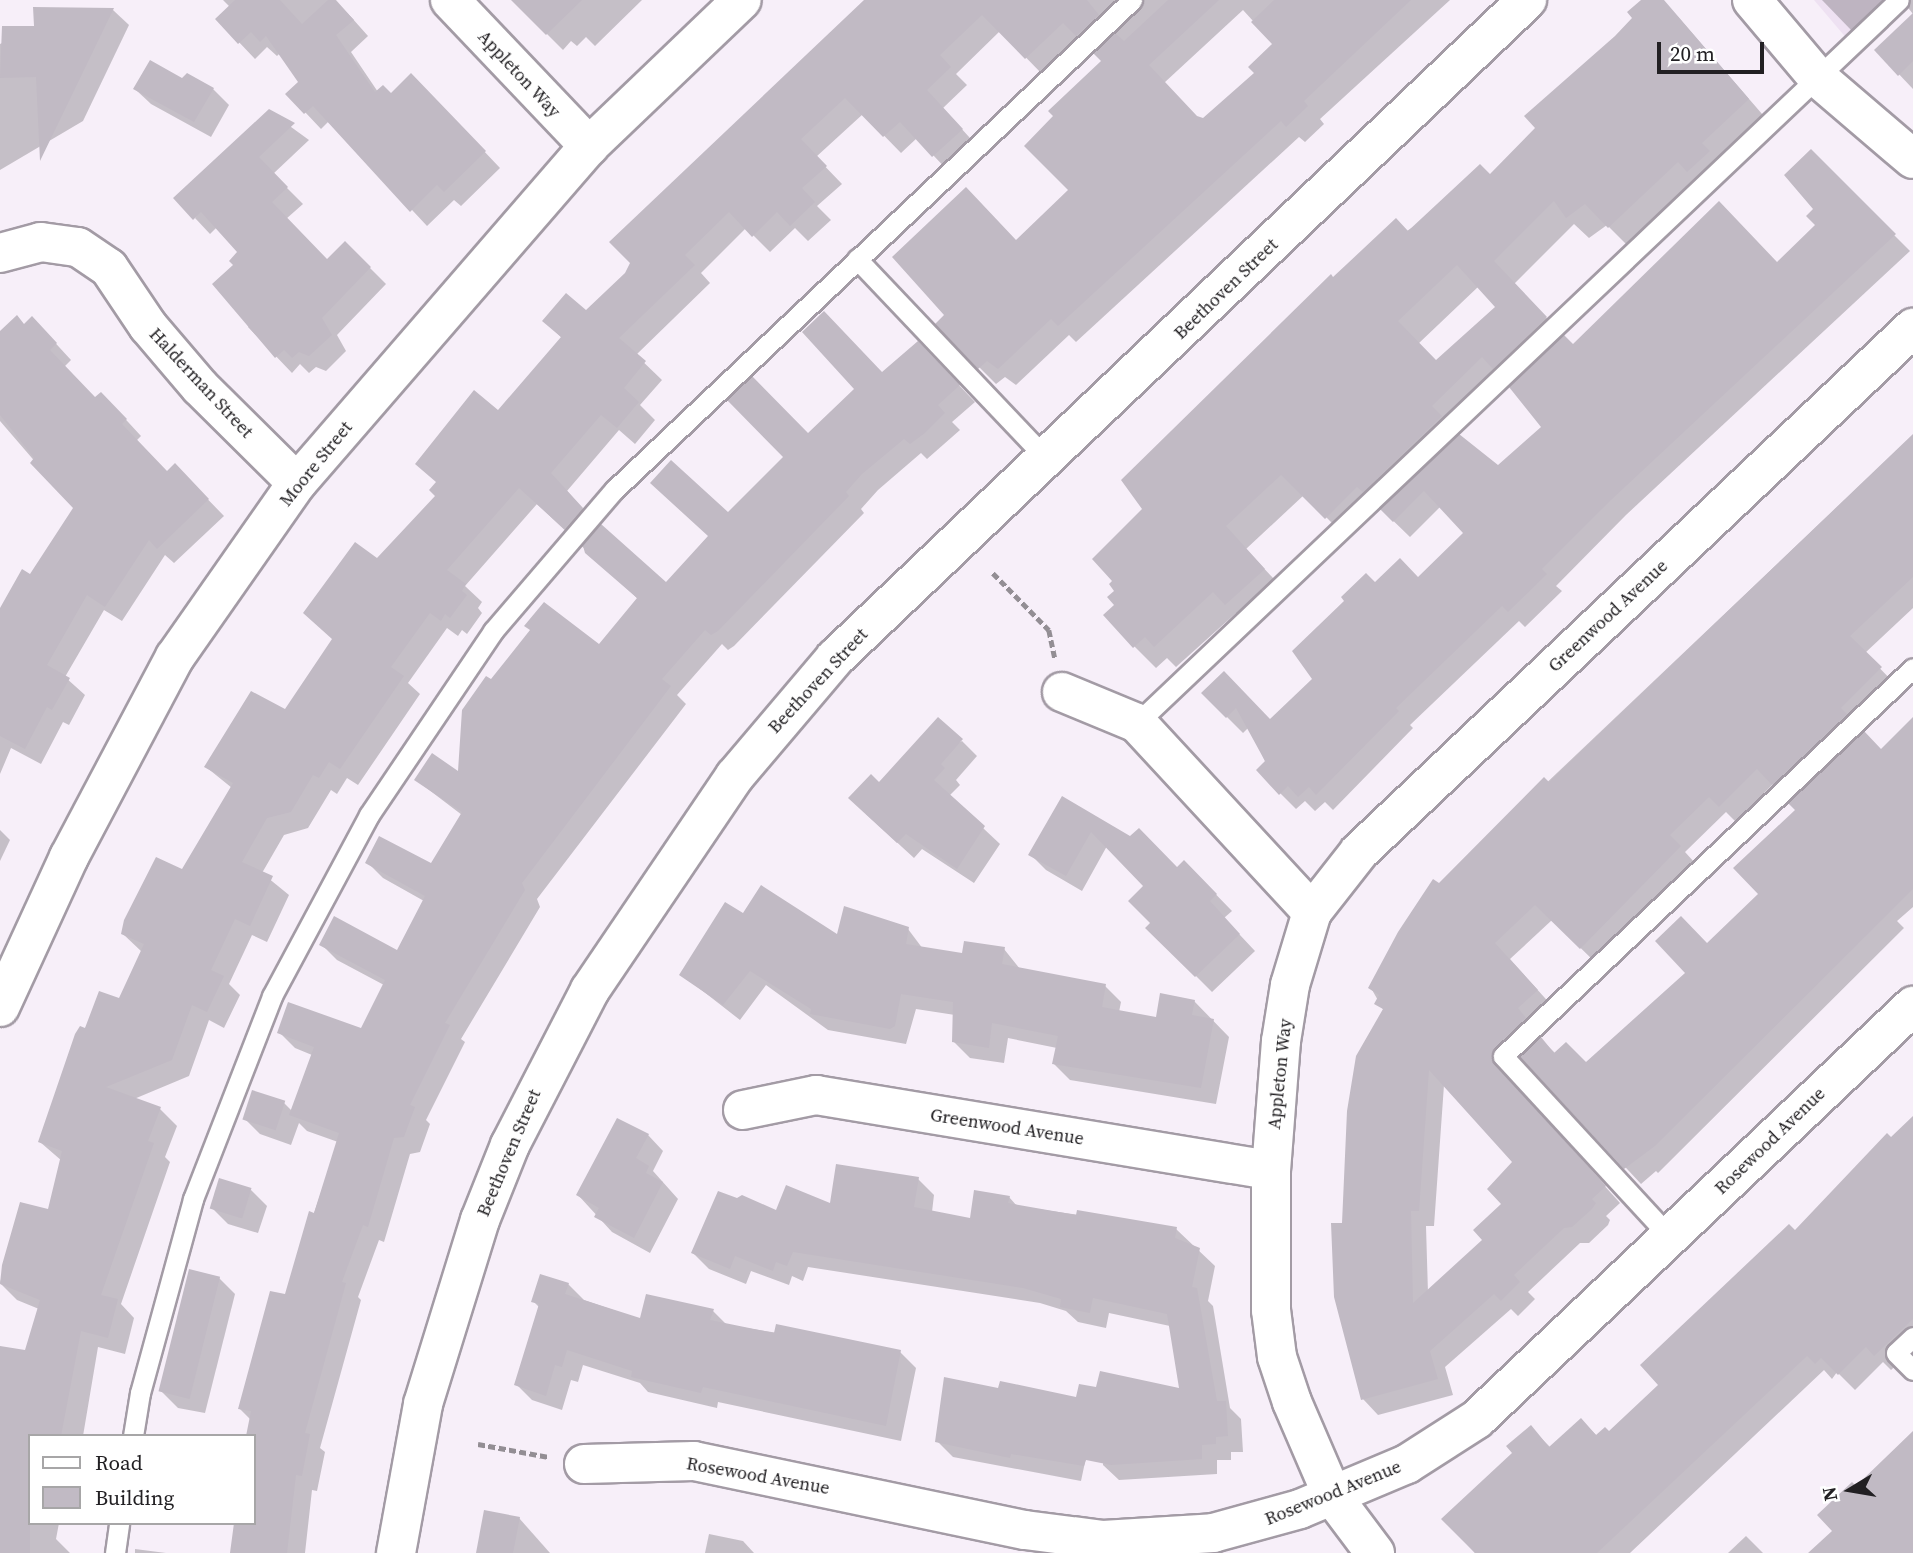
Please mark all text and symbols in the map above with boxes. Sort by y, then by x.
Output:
street label: Appleton Way [473,26,565,122]
scale bar [1661,28,1768,72]
text: 20 m [1670,39,1715,68]
street label: Beethoven Street [1170,234,1282,344]
street label: Halderman Street [145,324,257,442]
street label: Moore Street [275,417,357,511]
street label: Greenwood Avenue [1544,555,1672,677]
street label: Beethoven Street [764,624,872,738]
street label: Appleton Way [1263,1017,1297,1131]
street label: Rosewood Avenue [1710,1083,1830,1199]
street label: Beethoven Street [473,1086,545,1220]
street label: Greenwood Avenue [929,1104,1085,1150]
legend [28,1434,256,1525]
text: Road [95,1448,143,1477]
street label: Rosewood Avenue [685,1453,831,1499]
north arrow [1815,1455,1885,1525]
street label: Rosewood Avenue [1262,1456,1404,1530]
text: Building [95,1483,174,1512]
text: N [1815,1485,1843,1503]

